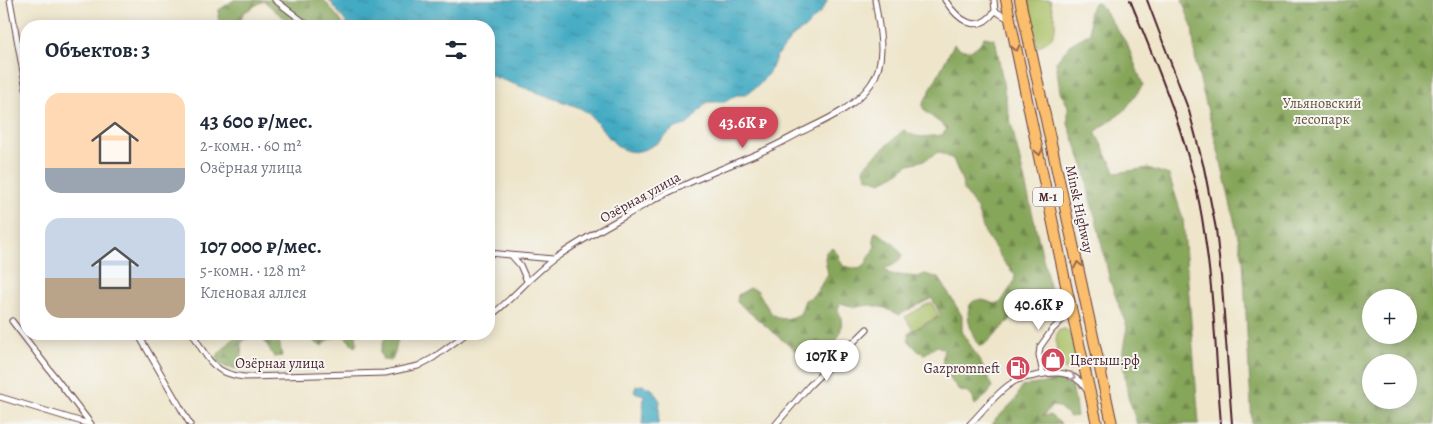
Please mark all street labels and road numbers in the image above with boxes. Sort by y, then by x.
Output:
street label: Minsk Highway [1061,163,1098,256]
street label: Озёрная улица [597,167,684,227]
road number: М-1 [1033,188,1063,206]
street label: Озёрная улица [235,354,325,373]

